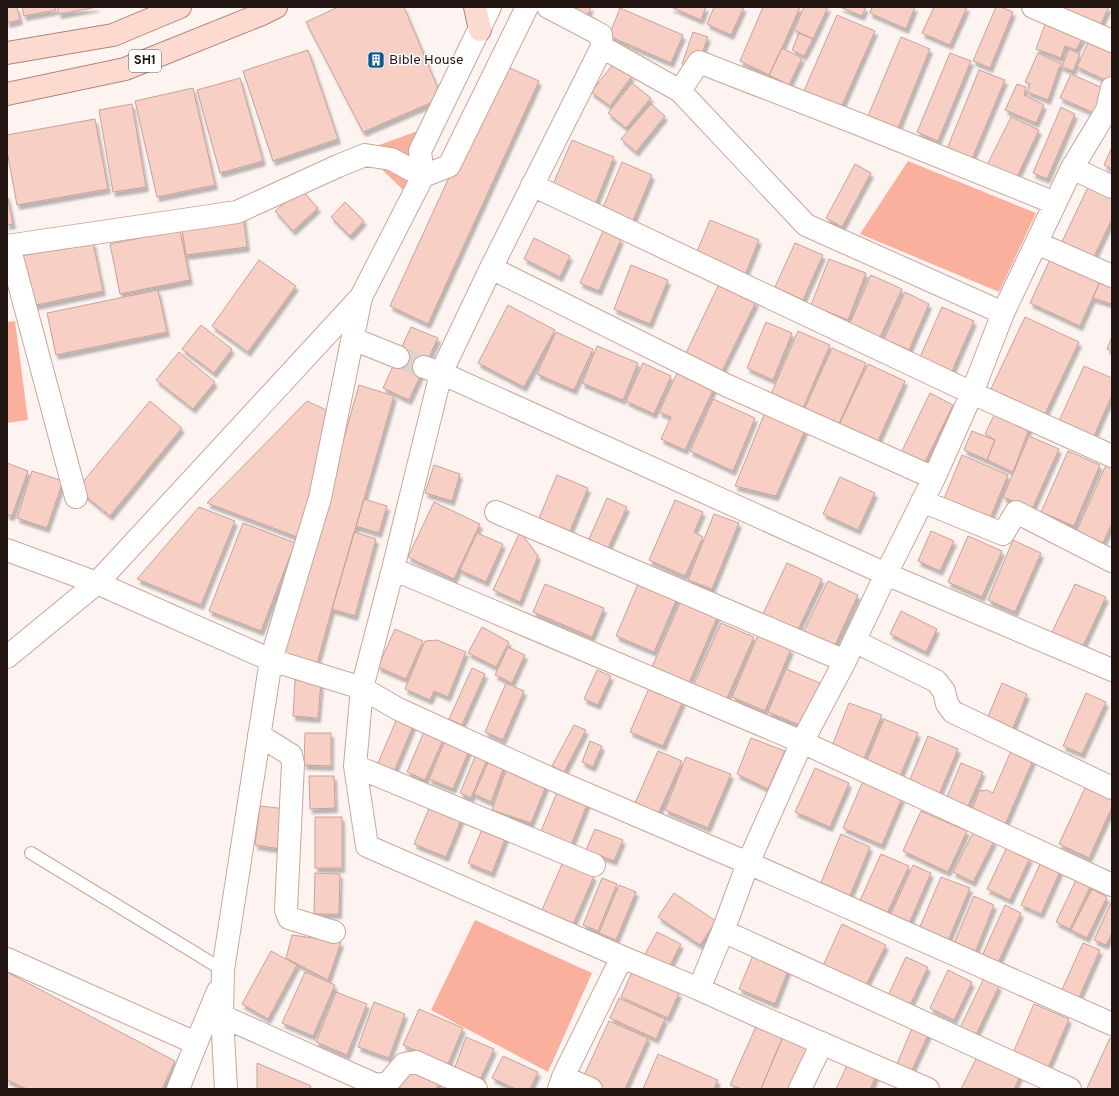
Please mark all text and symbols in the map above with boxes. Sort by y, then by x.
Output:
road number: SH1 [129,50,161,72]
building icon: Bible House [366,50,386,70]
place label: Bible House [389,52,464,69]

